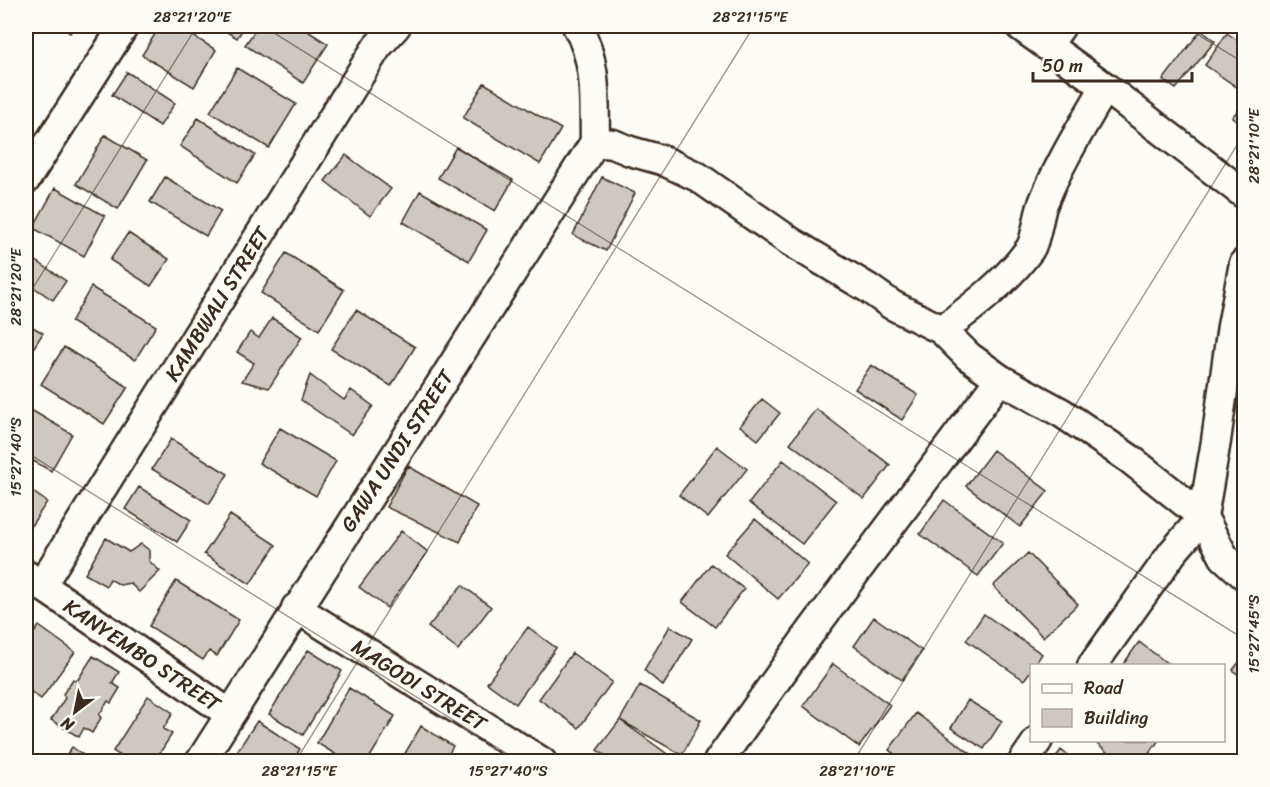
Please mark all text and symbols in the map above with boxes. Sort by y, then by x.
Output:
text: 28°21'20"E [153,4,232,30]
text: 28°21'15"E [713,4,789,30]
scale bar [1033,45,1192,83]
text: 50 m [1042,50,1083,82]
text: 28°21'10"E [1241,107,1267,184]
street label: KAMBWALI STREET [154,217,281,389]
text: 28°21'20"E [3,247,29,326]
street label: GAWA UNDI STREET [330,360,465,540]
text: 15°27'40"S [3,417,29,497]
street label: KANYEMBO STREET [55,588,230,723]
text: 15°27'45"S [1241,594,1267,674]
street label: MAGODI STREET [344,628,495,743]
legend [1030,664,1225,742]
text: Road [1084,672,1124,704]
north arrow [45,682,105,742]
text: Building [1084,702,1148,734]
text: N [54,709,81,740]
text: 28°21'15"E [262,758,338,784]
text: 15°27'40"S [468,758,548,784]
text: 28°21'10"E [819,758,896,784]

